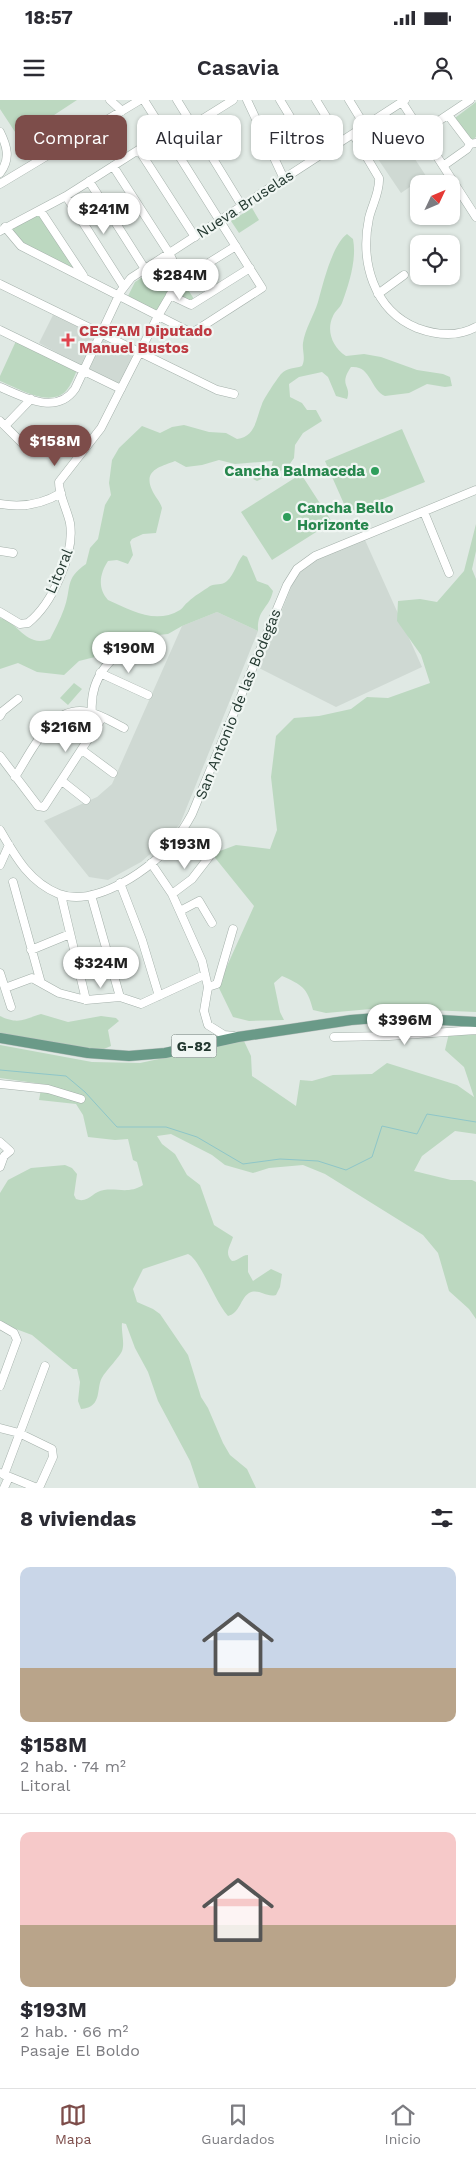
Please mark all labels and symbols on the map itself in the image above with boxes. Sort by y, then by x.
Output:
street label: Nueva Bruselas [193,166,297,242]
north arrow [410,175,460,225]
pin: $241M [69,192,139,235]
pin: $284M [145,258,215,301]
place label: CESFAM Diputado Manuel Bustos [79,322,212,357]
marker: CESFAM Diputado Manuel Bustos [61,333,75,347]
pin: $158M [20,424,90,467]
place label: Cancha Balmaceda [224,462,365,480]
marker: Cancha Balmaceda [369,465,381,477]
place label: Cancha Bello Horizonte [297,499,394,534]
marker: Cancha Bello Horizonte [281,511,293,523]
street label: Litoral [41,545,77,596]
street label: San Antonio de las Bodegas [191,606,285,802]
pin: $190M [94,632,164,674]
pin: $216M [31,710,101,753]
pin: $193M [150,828,220,870]
pin: $324M [66,946,136,989]
pin: $396M [370,1004,440,1046]
road number: G-82 [172,1034,216,1058]

